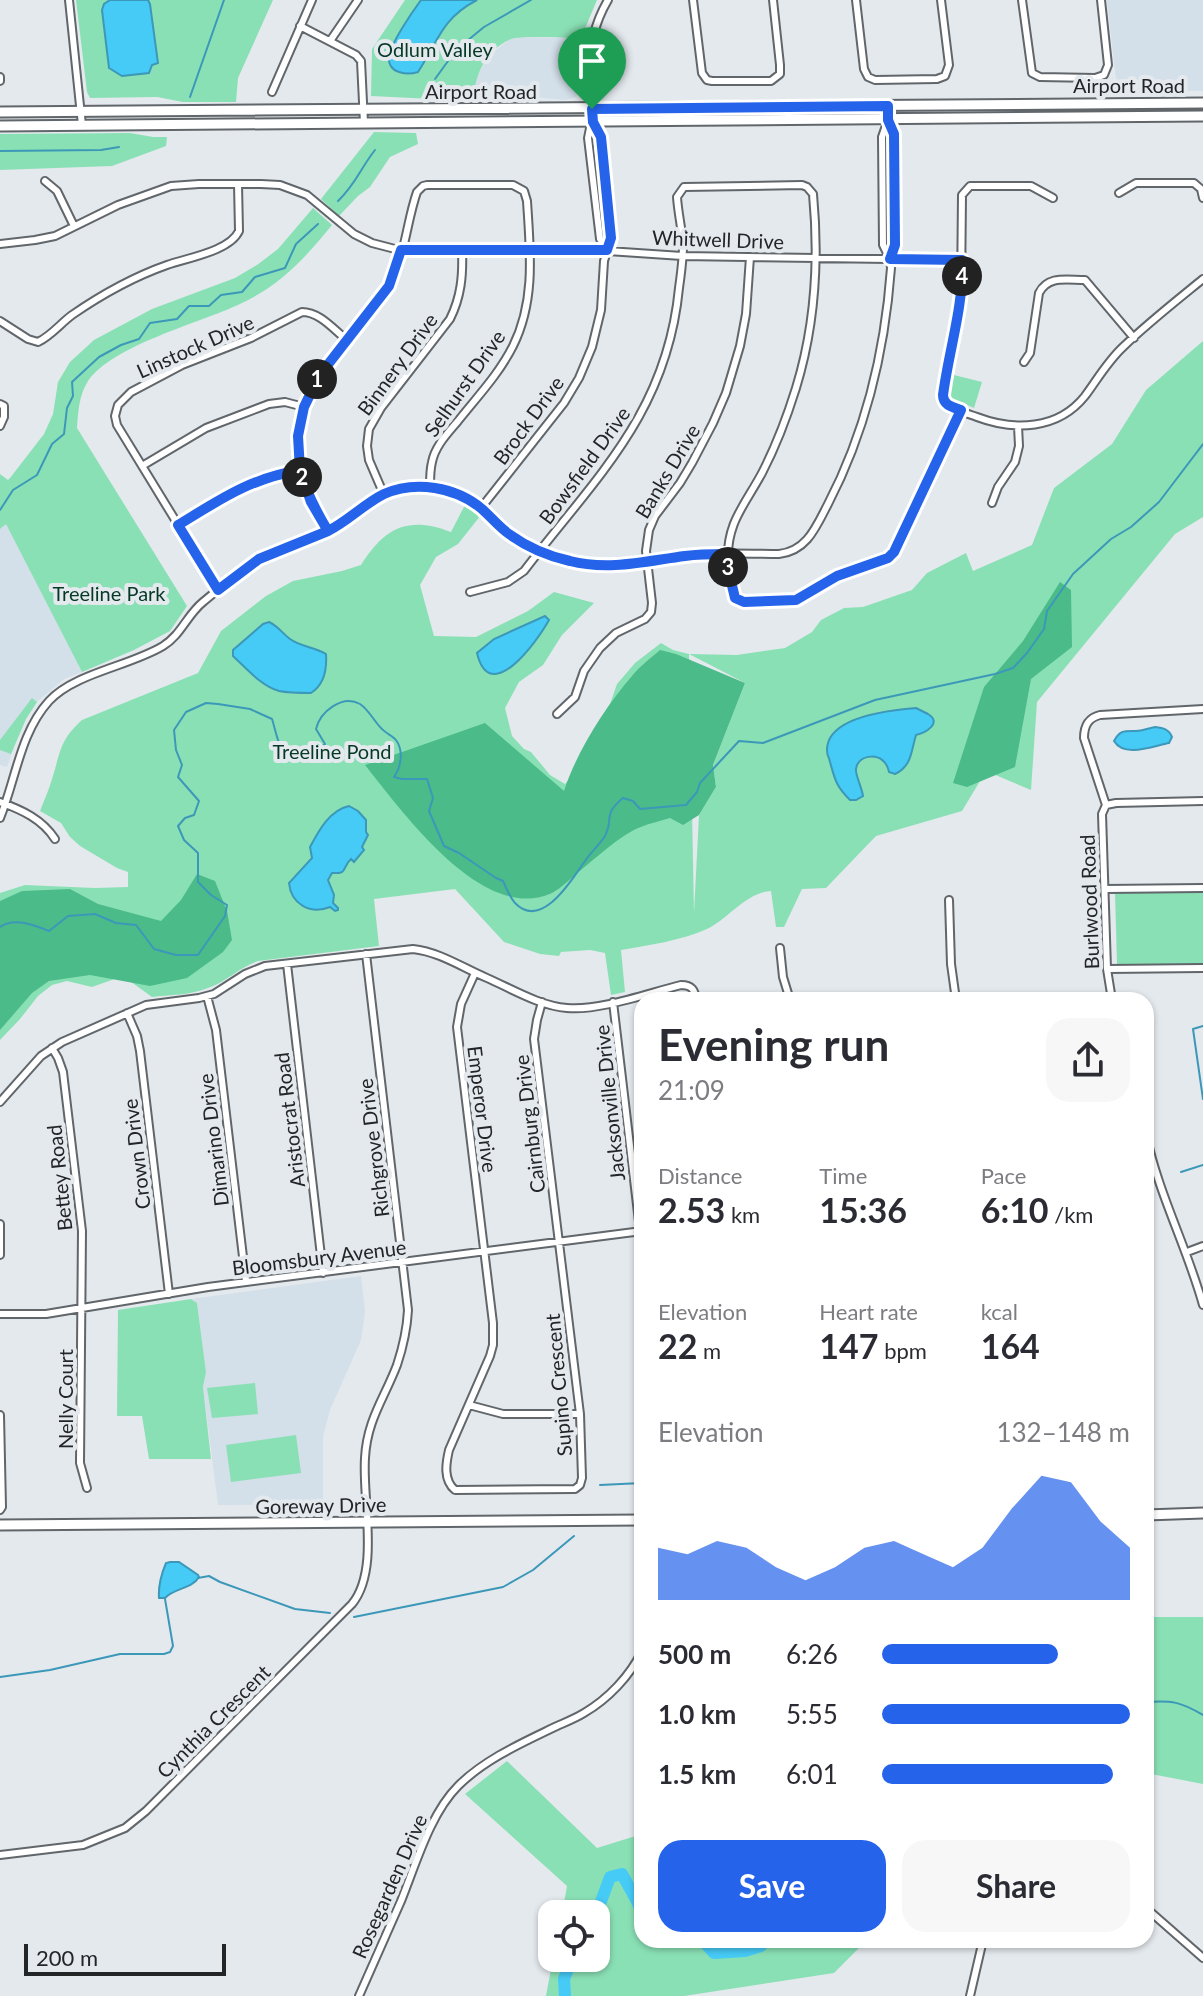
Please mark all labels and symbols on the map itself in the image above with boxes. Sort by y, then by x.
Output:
pin [558,27,626,109]
park label: Odlum Valley [377,37,494,61]
street label: Airport Road [1073,73,1185,97]
street label: Airport Road [425,79,537,103]
street label: Whitwell Drive [652,225,784,253]
pin: 4 [942,256,982,296]
street label: Binnery Drive [352,308,442,420]
street label: Linstock Drive [133,309,257,383]
street label: Selhurst Drive [419,325,509,441]
pin: 1 [297,359,337,399]
street label: Brock Drive [488,371,568,469]
street label: Bowsfield Drive [533,402,635,528]
street label: Banks Drive [630,420,704,522]
pin: 2 [282,457,322,497]
pin: 3 [708,547,748,587]
park label: Treeline Park [52,581,166,605]
park label: Treeline Pond [272,739,392,763]
street label: Burlwood Road [1075,834,1103,970]
street label: Jacksonville Drive [589,1024,629,1182]
street label: Emperor Drive [463,1044,503,1174]
street label: Aristocrat Road [269,1051,309,1189]
street label: Cairnburg Drive [509,1053,549,1195]
street label: Dimarino Drive [193,1072,233,1208]
street label: Richgrove Drive [353,1077,393,1219]
street label: Crown Drive [117,1097,155,1211]
street label: Bettey Road [42,1124,76,1232]
street label: Bloomsbury Avenue [231,1234,407,1280]
street label: Supino Crescent [540,1313,576,1457]
street label: Nelly Court [53,1349,77,1449]
street label: Goreway Drive [255,1492,387,1518]
street label: Cynthia Crescent [151,1659,275,1783]
street label: Rosegarden Drive [346,1810,432,1962]
scale bar [24,1940,226,1976]

